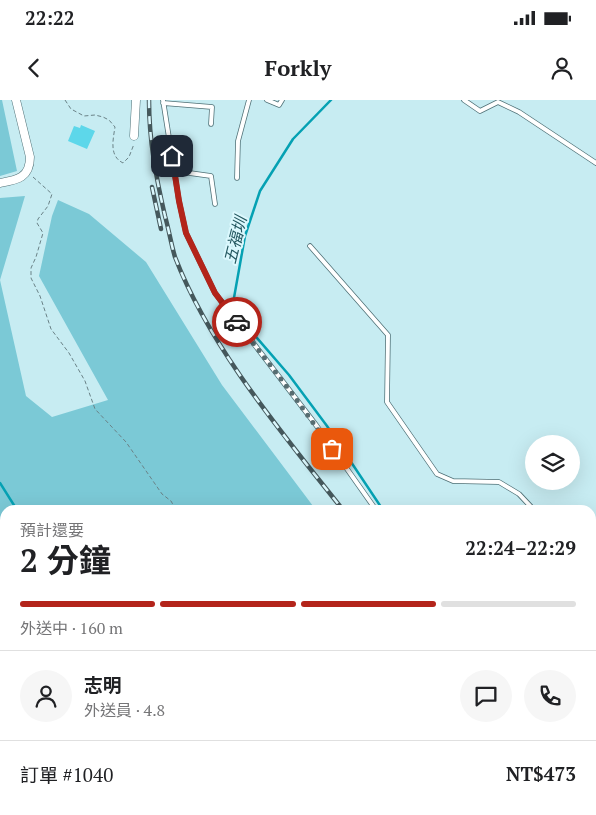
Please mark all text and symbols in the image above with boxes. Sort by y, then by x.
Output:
text: 22:22 [25,5,74,30]
text: Forkly [265,53,331,82]
icon: back [20,54,48,82]
icon: person [548,54,576,82]
pin [151,135,193,177]
icon: home [158,142,186,170]
water label: 五福圳 [219,212,252,266]
courier [212,297,262,347]
icon: car [223,308,251,336]
pin [311,428,353,470]
icon: bag [318,435,346,463]
map controls [525,435,580,490]
button: layers [525,435,580,490]
text: 預計還要 [20,519,84,541]
text: 22:24–22:29 [465,535,576,560]
text: 2 分鐘 [20,539,111,581]
text: 外送中 · 160 m [20,617,123,639]
button: person [20,670,72,722]
button: chat [460,670,512,722]
button: phone [524,670,576,722]
text: 志明 [84,672,122,697]
text: 外送員 · 4.8 [84,699,165,721]
text: NT$473 [506,761,576,786]
text: 訂單 #1040 [20,762,113,787]

